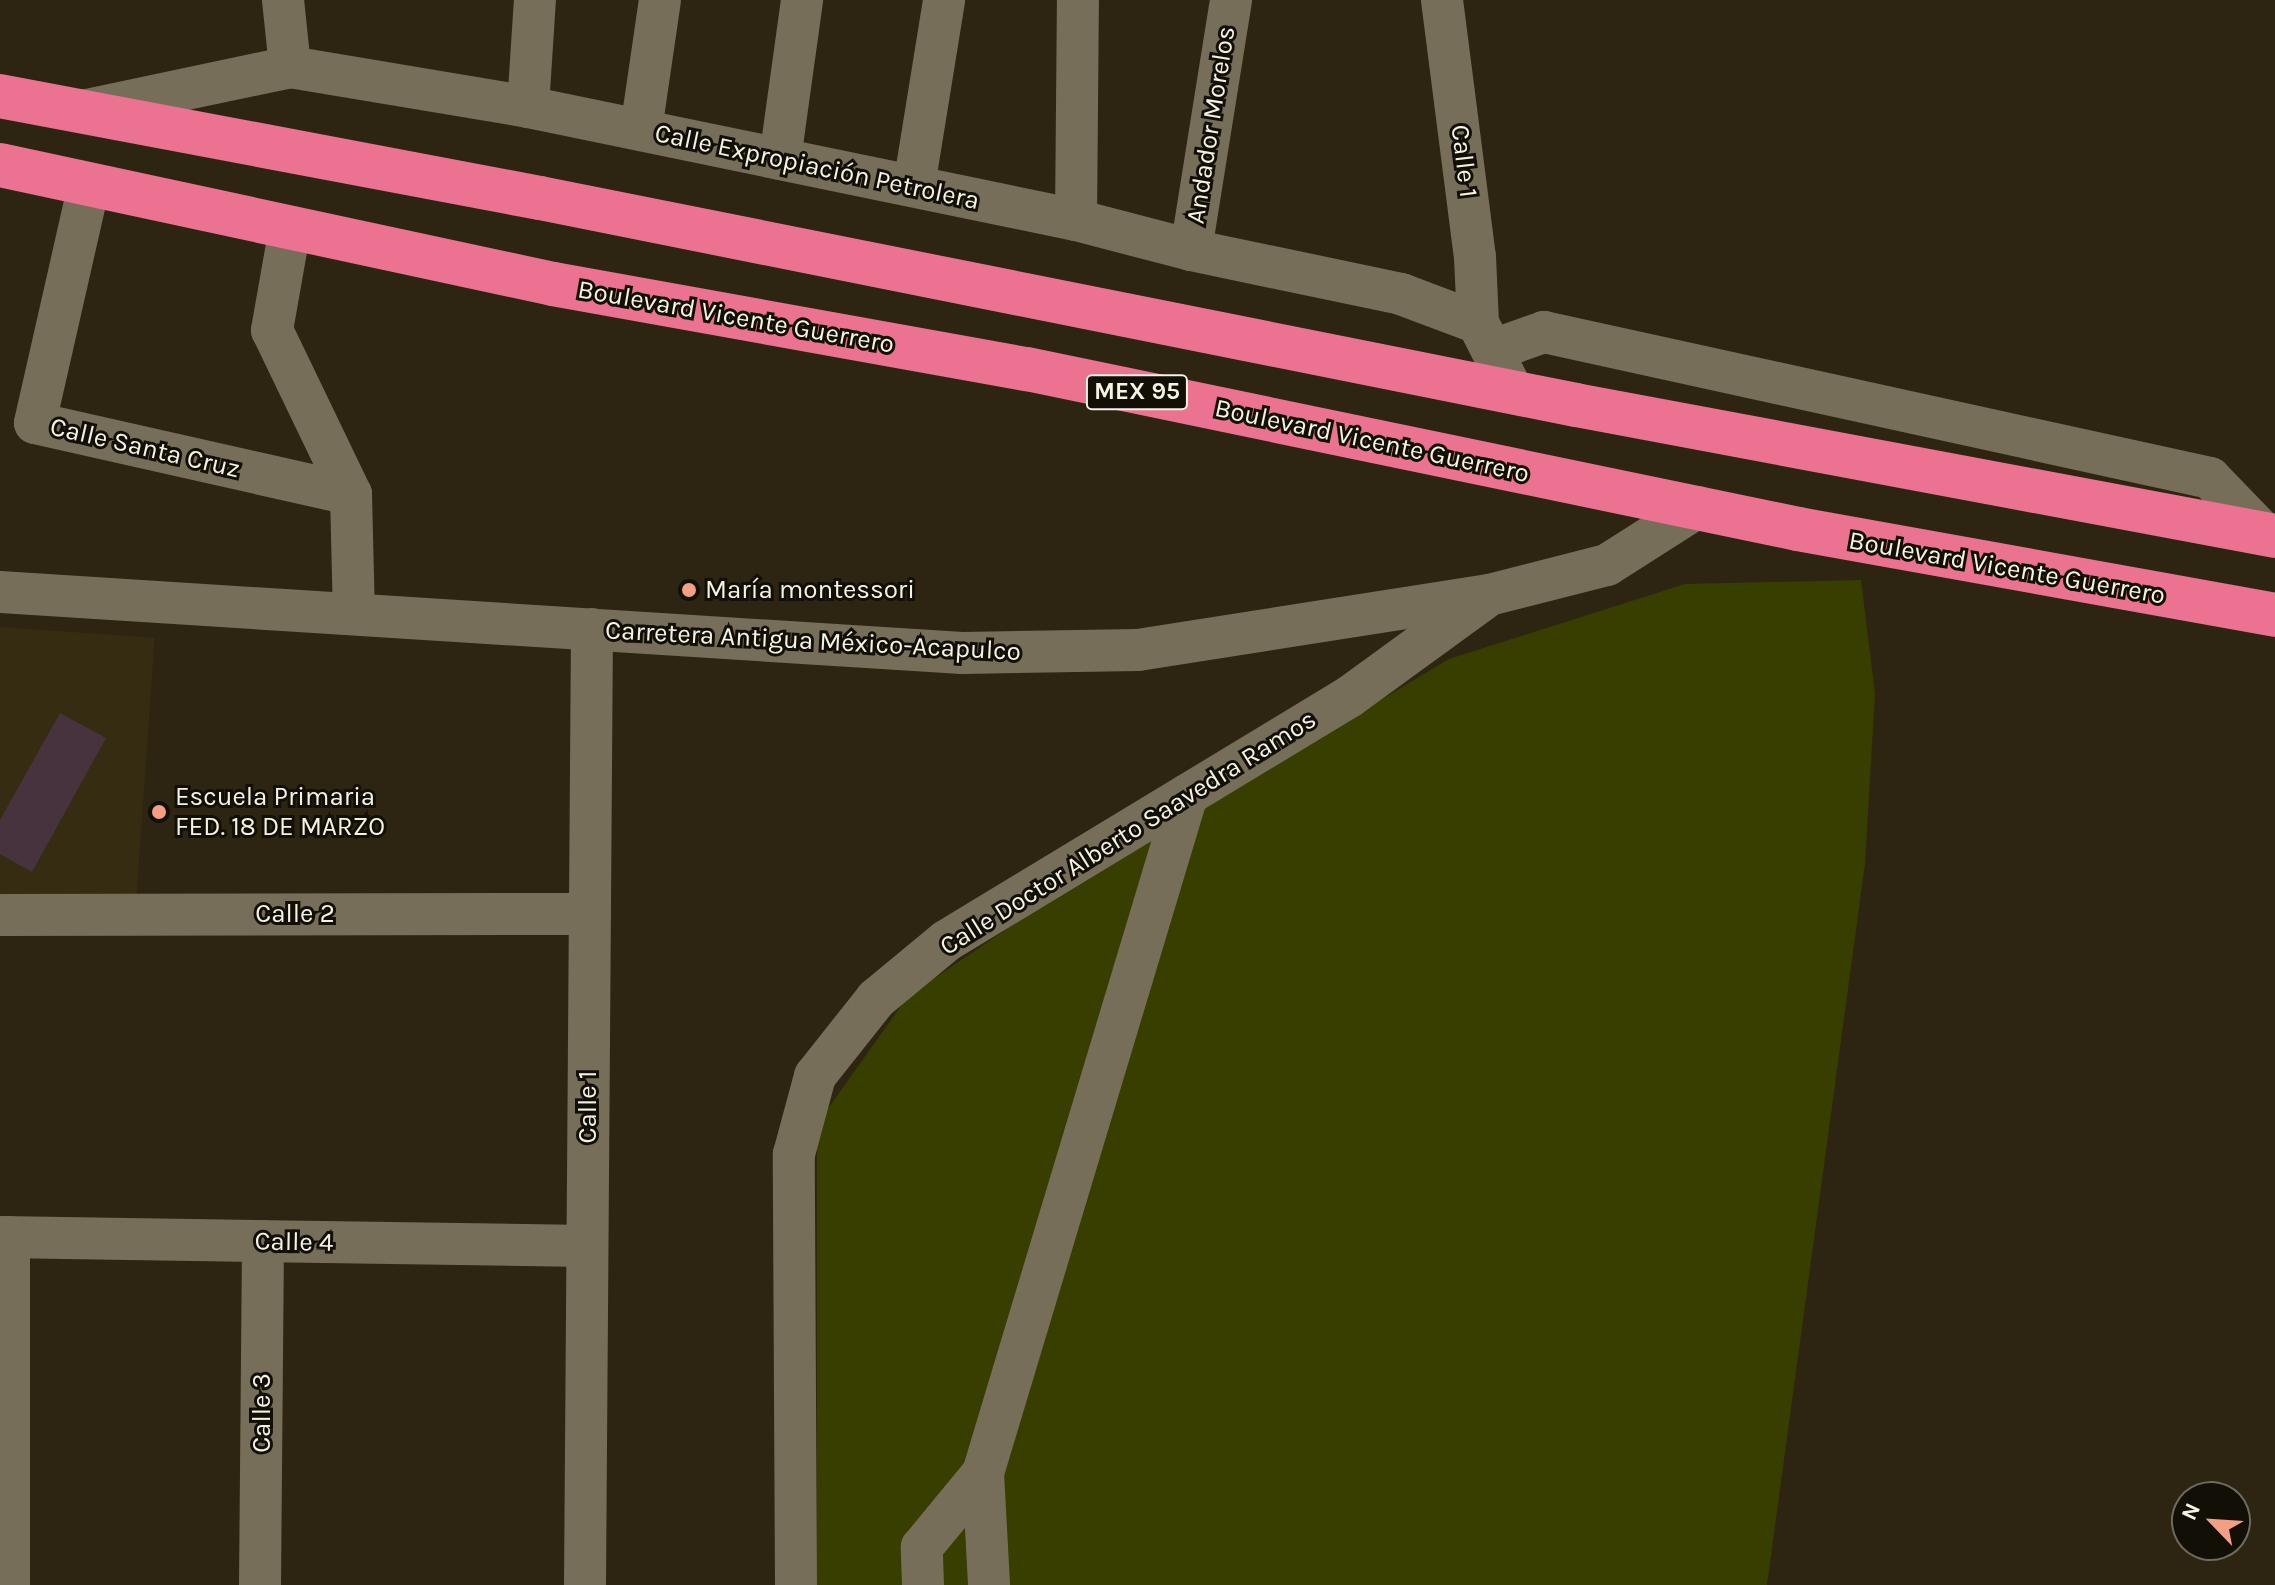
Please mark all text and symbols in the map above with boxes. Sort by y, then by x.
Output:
street label: Andador Morelos [1180,24,1242,226]
street label: Calle Expropiación Petrolera [652,117,982,217]
street label: Calle 1 [1444,123,1484,199]
street label: Boulevard Vicente Guerrero [575,274,897,360]
road number: MEX 95 [1085,372,1189,412]
street label: Boulevard Vicente Guerrero [1212,392,1532,490]
street label: Calle Santa Cruz [47,411,243,485]
street label: Boulevard Vicente Guerrero [1846,525,2168,611]
place label: María montessori [705,574,915,606]
marker: María montessori [680,581,698,599]
street label: Carretera Antigua México-Acapulco [604,615,1022,667]
street label: Calle Doctor Alberto Saavedra Ramos [934,704,1322,962]
place label: Escuela Primaria FED. 18 DE MARZO [175,781,385,842]
marker: Escuela Primaria FED. 18 DE MARZO [150,803,168,821]
street label: Calle 2 [255,898,335,930]
street label: Calle 1 [572,1071,604,1143]
street label: Calle 4 [254,1226,334,1258]
street label: Calle 3 [246,1373,278,1453]
north arrow [2171,1481,2251,1561]
text: N [2176,1499,2206,1524]

